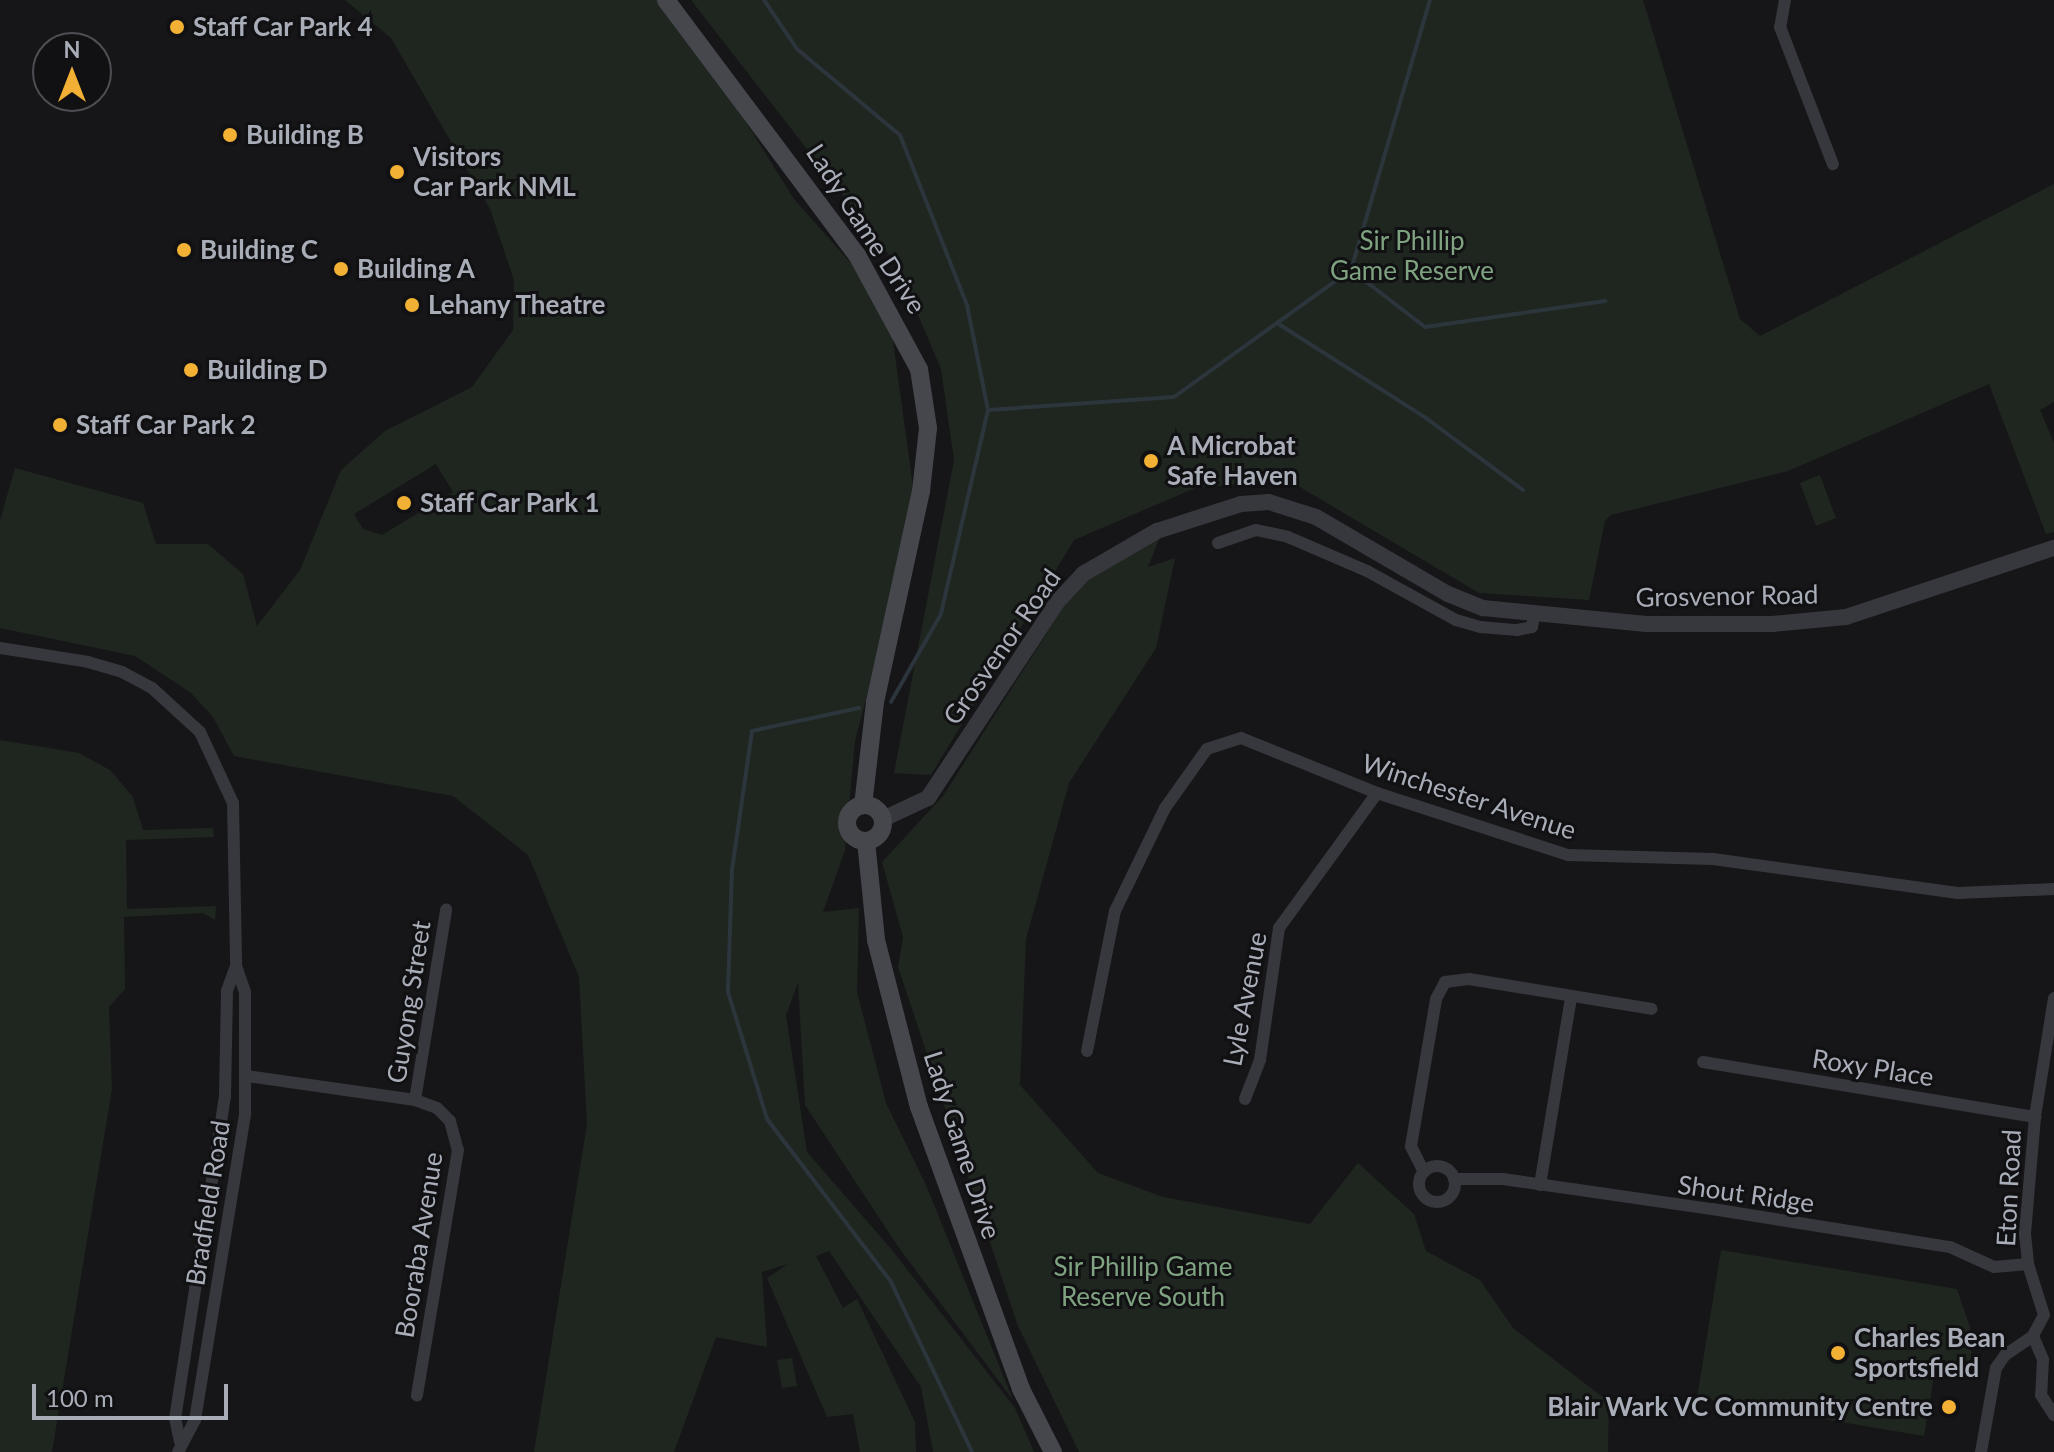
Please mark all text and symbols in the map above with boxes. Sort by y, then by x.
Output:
place label: Staff Car Park 4 [193,11,374,43]
marker: Staff Car Park 4 [168,18,186,36]
north arrow [32,32,112,112]
text: N [64,36,80,63]
place label: Building B [246,119,364,151]
marker: Building B [221,126,239,144]
street label: Lady Game Drive [799,138,933,320]
place label: Visitors Car Park NML [413,141,576,202]
marker: Visitors Car Park NML [388,163,406,181]
park label: Sir Phillip Game Reserve [1330,225,1494,286]
place label: Building C [200,234,318,266]
marker: Building C [175,241,193,259]
place label: Building A [357,253,476,285]
marker: Building A [332,260,350,278]
place label: Lehany Theatre [428,289,607,321]
marker: Lehany Theatre [403,296,421,314]
place label: Building D [207,354,327,386]
marker: Building D [182,361,200,379]
place label: Staff Car Park 2 [76,409,257,441]
marker: Staff Car Park 2 [51,416,69,434]
place label: A Microbat Safe Haven [1167,430,1298,492]
marker: A Microbat Safe Haven [1142,452,1160,470]
place label: Staff Car Park 1 [420,487,601,519]
marker: Staff Car Park 1 [395,494,413,512]
street label: Grosvenor Road [937,563,1067,731]
street label: Grosvenor Road [1635,579,1819,613]
street label: Winchester Avenue [1357,747,1581,847]
street label: Guyong Street [381,918,437,1086]
street label: Lyle Avenue [1217,929,1273,1069]
street label: Roxy Place [1810,1043,1936,1093]
street label: Lady Game Drive [917,1047,1007,1243]
street label: Bradfield Road [180,1118,236,1288]
street label: Eton Road [1990,1129,2028,1247]
street label: Booraba Avenue [389,1149,449,1341]
street label: Shout Ridge [1676,1169,1816,1219]
park label: Sir Phillip Game Reserve South [1053,1251,1233,1312]
place label: Charles Bean Sportsfield [1854,1322,2006,1384]
marker: Charles Bean Sportsfield [1829,1344,1847,1362]
scale bar [36,1368,232,1418]
text: 100 m [46,1383,114,1412]
place label: Blair Wark VC Community Centre [1545,1391,1933,1423]
marker: Blair Wark VC Community Centre [1940,1398,1958,1416]

